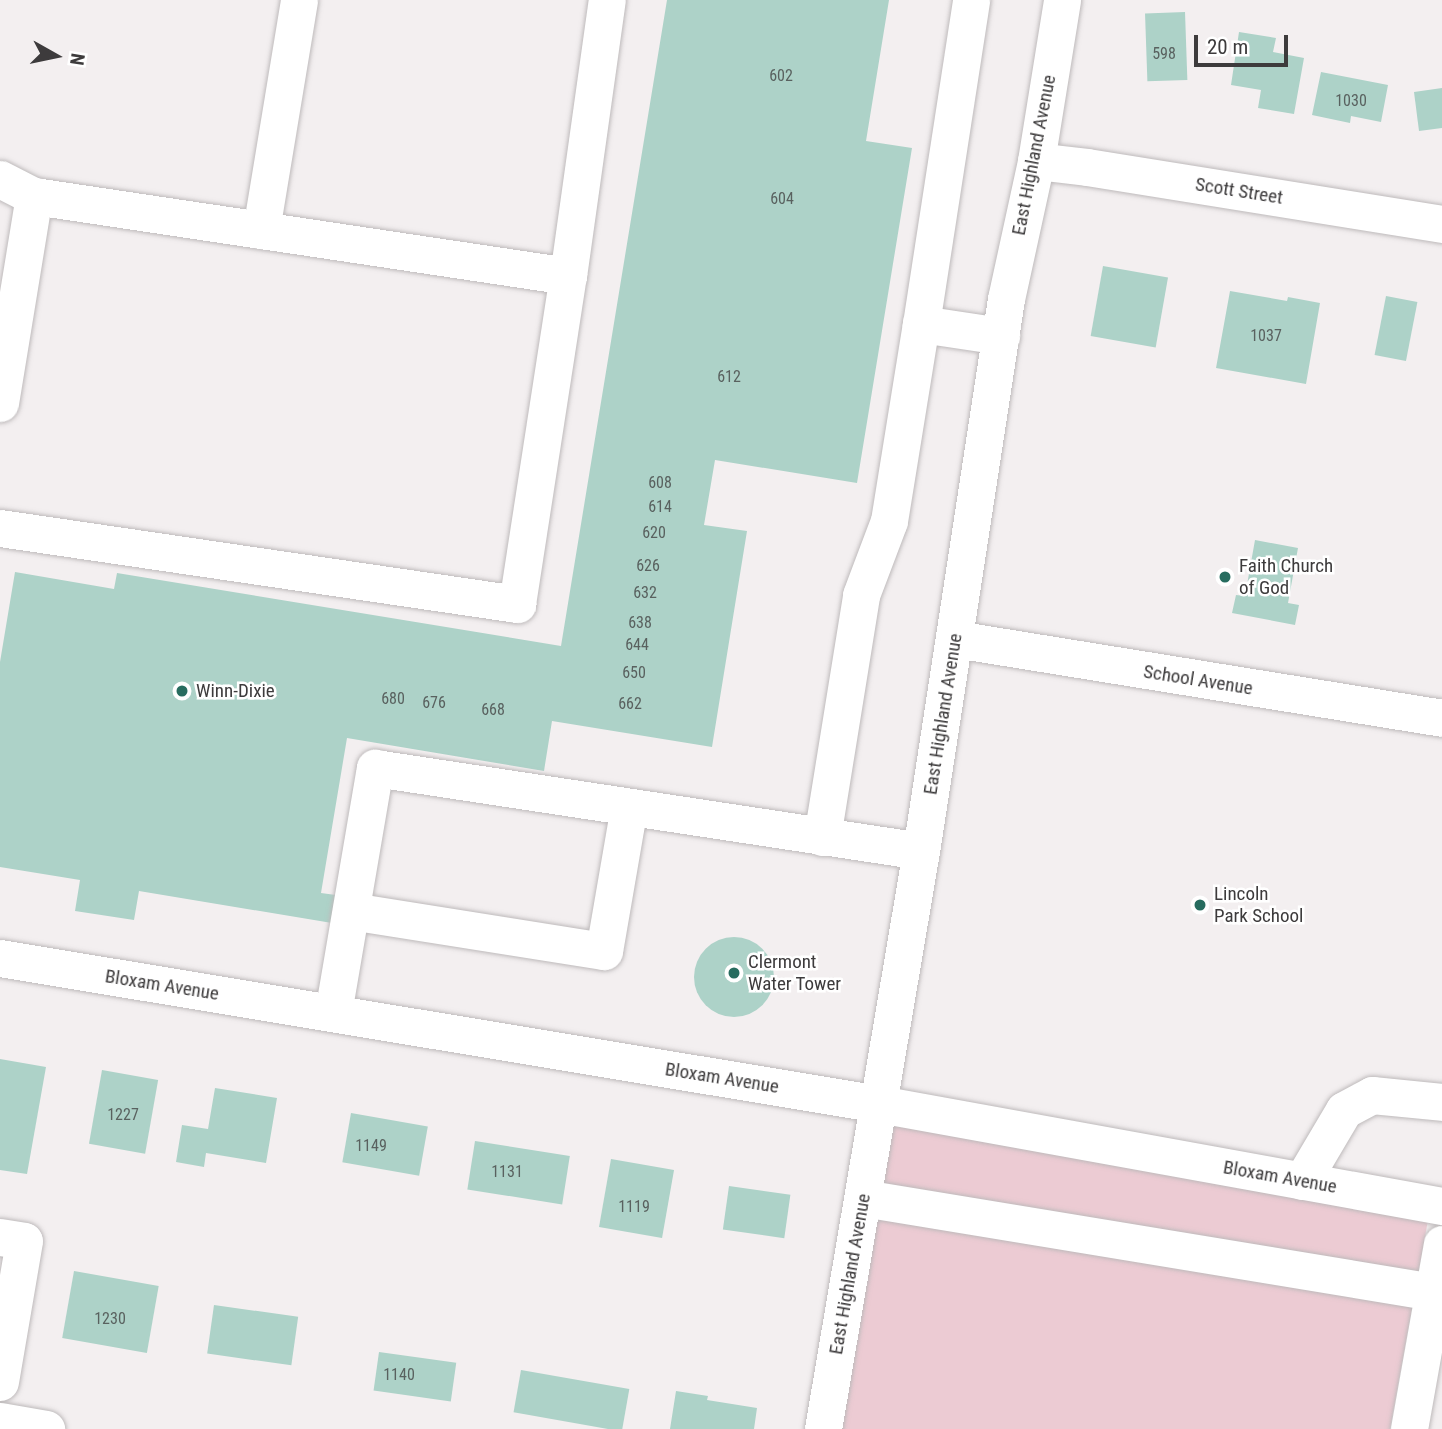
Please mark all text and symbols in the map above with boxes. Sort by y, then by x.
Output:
north arrow [21,21,91,91]
scale bar [1197,21,1292,65]
text: 20 m [1207,35,1248,59]
house number: 598 [1152,44,1176,64]
text: N [65,52,90,67]
house number: 602 [769,66,793,86]
street label: East Highland Avenue [1007,73,1061,237]
house number: 1030 [1335,91,1367,111]
street label: Scott Street [1194,173,1284,209]
house number: 604 [770,189,794,209]
house number: 1037 [1250,326,1282,346]
house number: 612 [717,367,741,387]
house number: 608 [648,473,672,493]
house number: 614 [648,497,672,517]
house number: 620 [642,523,666,543]
place label: Faith Church of God [1239,555,1333,599]
house number: 626 [636,556,660,576]
marker: Faith Church of God [1217,569,1233,585]
house number: 632 [633,583,657,603]
house number: 638 [628,613,652,633]
street label: East Highland Avenue [919,632,967,796]
house number: 644 [625,635,649,655]
street label: School Avenue [1142,660,1254,700]
house number: 650 [622,663,646,683]
place label: Winn-Dixie [196,680,275,702]
marker: Winn-Dixie [174,683,190,699]
house number: 680 [381,689,405,709]
house number: 676 [422,693,446,713]
house number: 662 [618,694,642,714]
house number: 668 [481,700,505,720]
place label: Lincoln Park School [1214,883,1303,927]
marker: Lincoln Park School [1192,897,1208,913]
place label: Clermont Water Tower [748,951,841,995]
street label: Bloxam Avenue [103,965,221,1005]
marker: Clermont Water Tower [726,965,742,981]
street label: Bloxam Avenue [663,1058,781,1098]
house number: 1227 [107,1105,139,1125]
house number: 1149 [355,1136,387,1156]
street label: Bloxam Avenue [1221,1156,1339,1198]
house number: 1131 [491,1162,523,1182]
street label: East Highland Avenue [825,1192,875,1356]
house number: 1119 [618,1197,650,1217]
house number: 1230 [94,1309,126,1329]
house number: 1140 [383,1365,415,1385]

